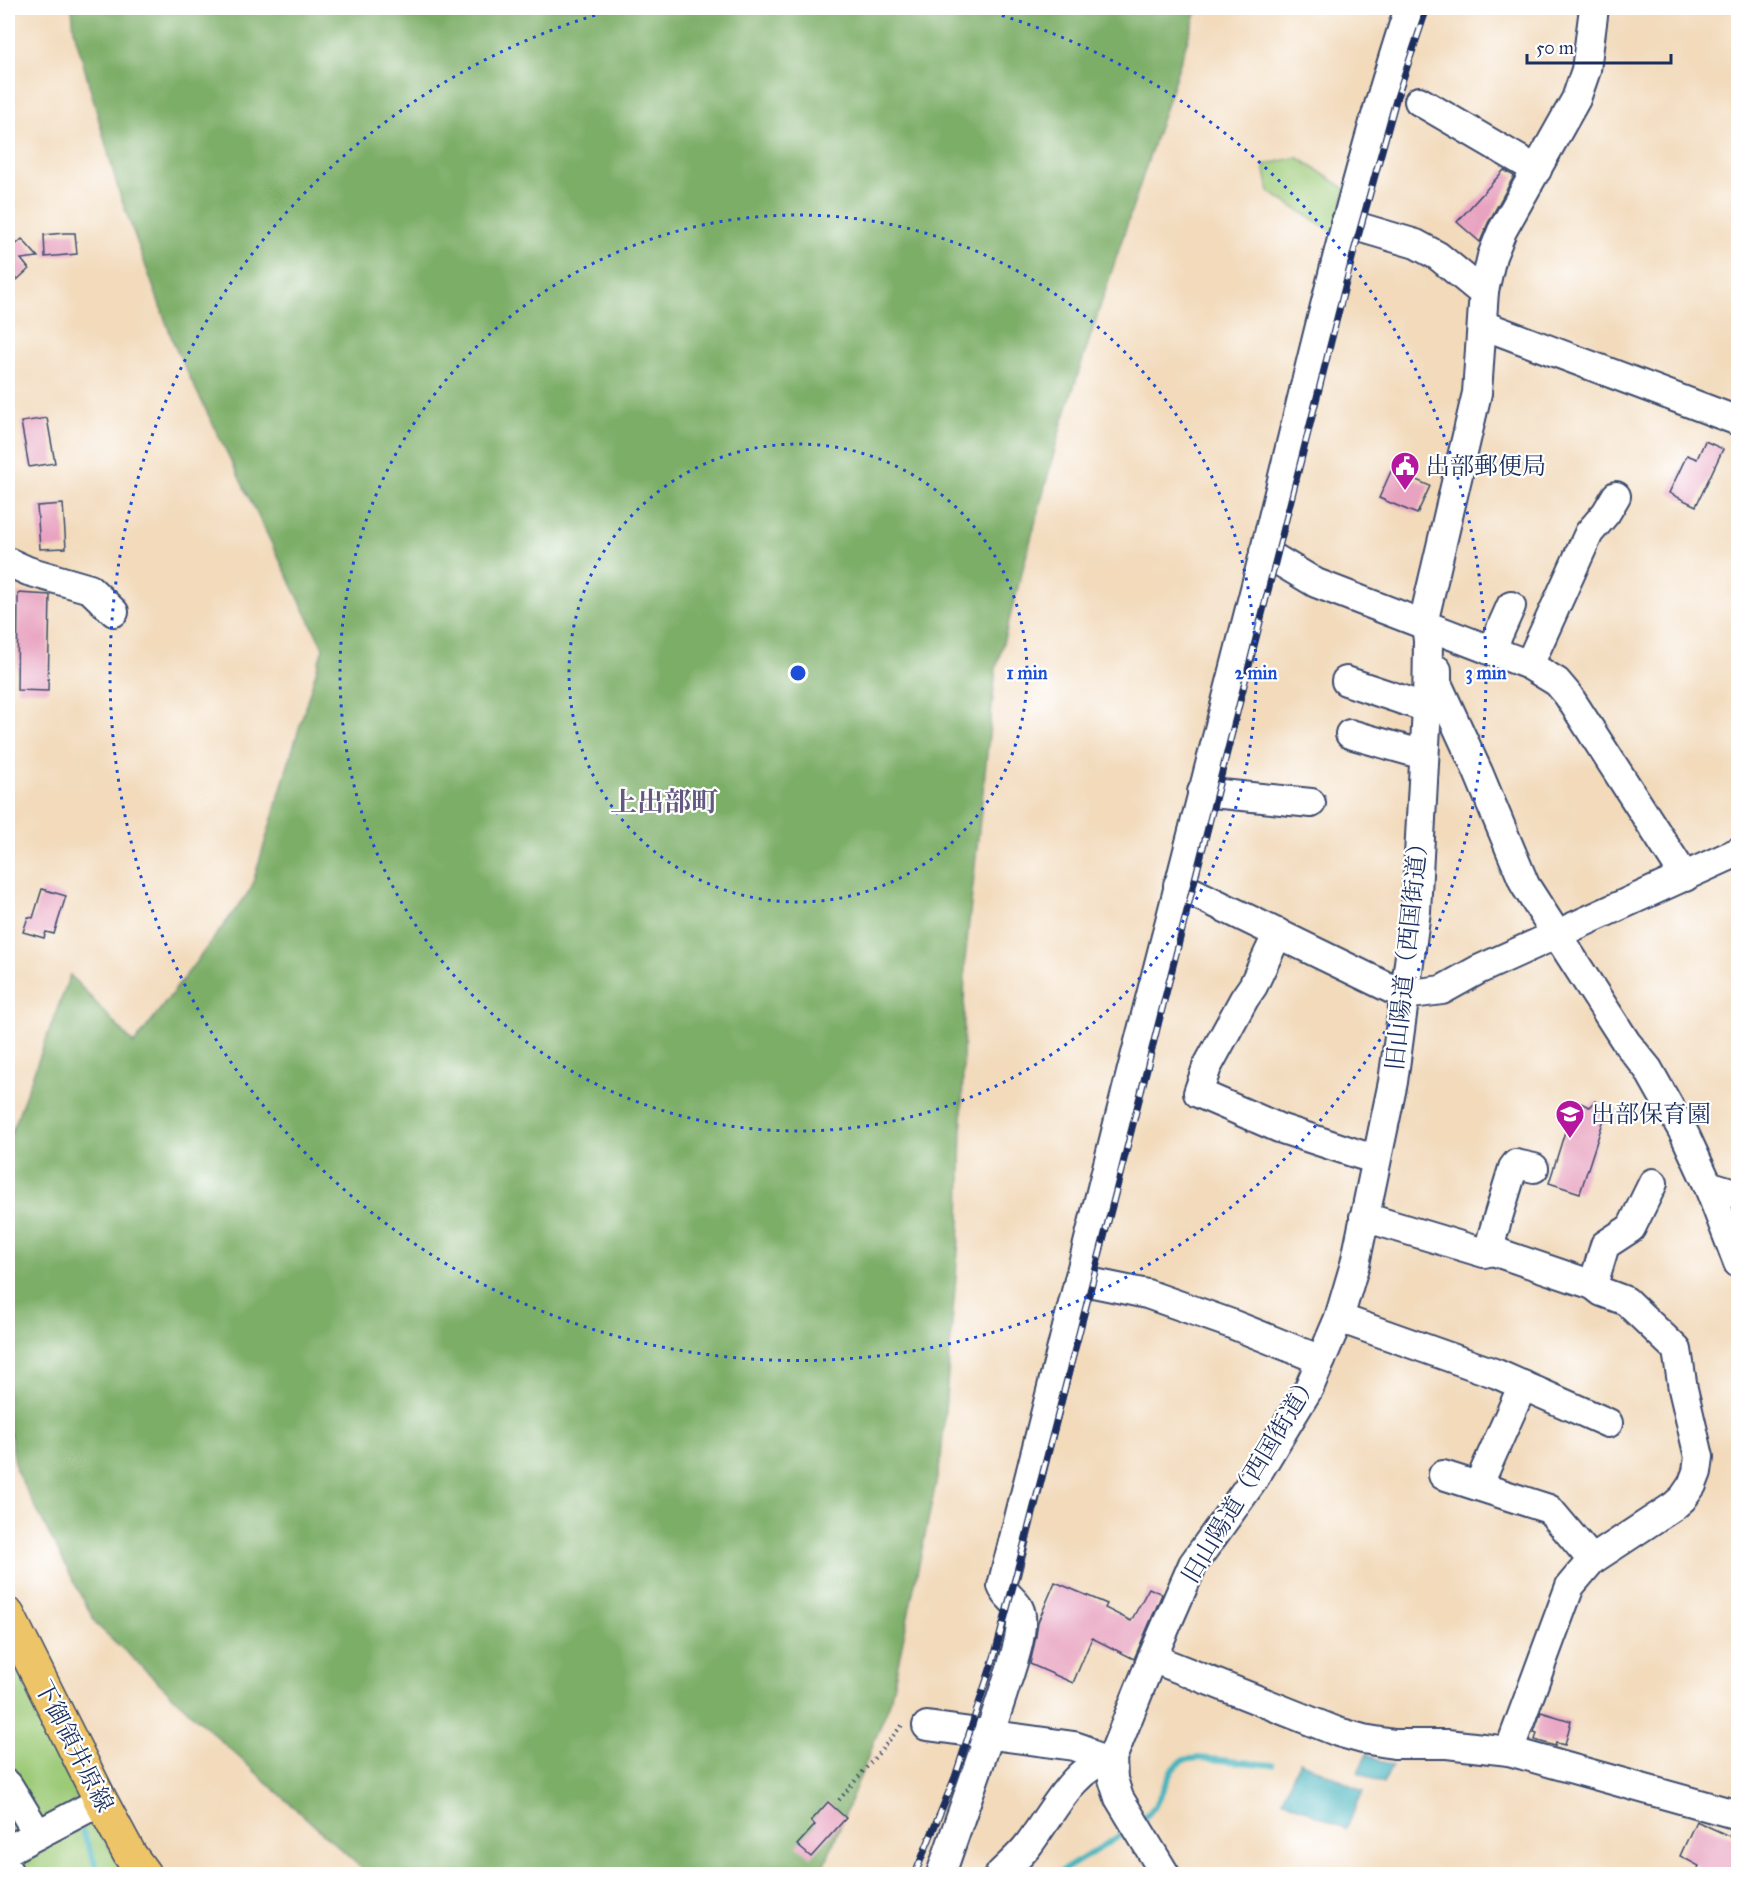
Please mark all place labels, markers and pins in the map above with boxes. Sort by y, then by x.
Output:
public building icon: 出部郵便局 [1389,450,1421,492]
place label: 出部郵便局 [1426,451,1546,481]
centre of rings [788,663,808,683]
school or university icon: 出部保育園 [1554,1098,1586,1140]
place label: 出部保育園 [1591,1099,1711,1129]

